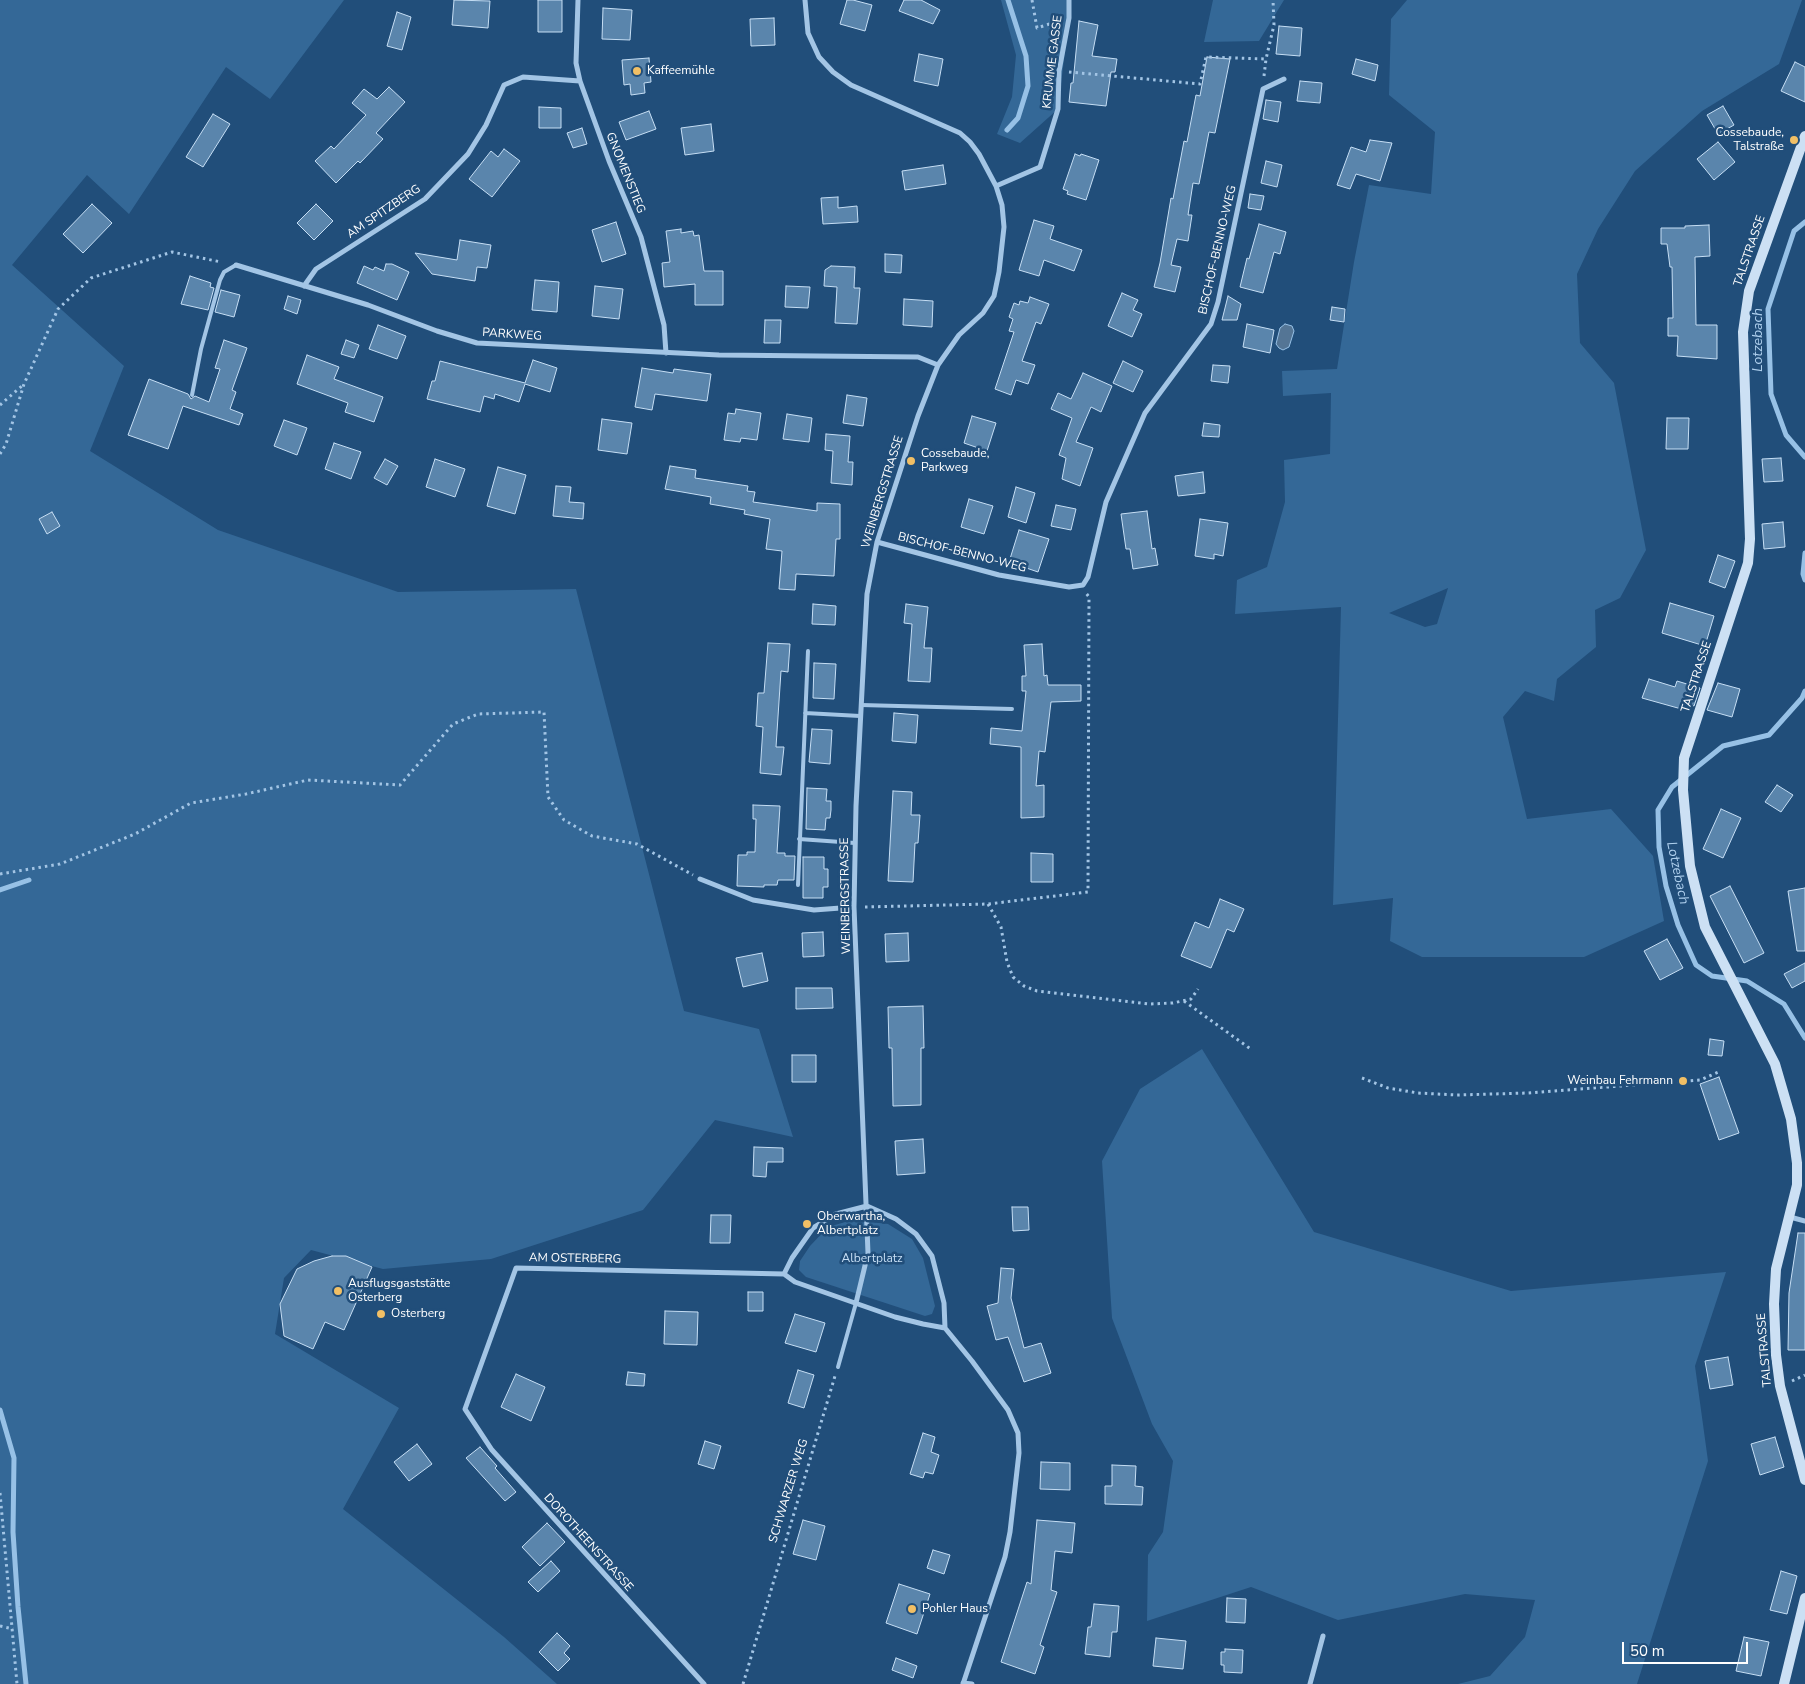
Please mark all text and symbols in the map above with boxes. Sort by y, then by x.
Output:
street label: KRUMME GASSE [1040,14,1066,110]
place label: Kaffeemühle [647,64,715,78]
marker: Kaffeemühle [631,65,643,77]
place label: Cossebaude, Talstraße [1716,126,1784,154]
street label: GNOMENSTIEG [602,130,648,216]
marker: Cossebaude, Talstraße [1788,134,1800,146]
street label: AM SPITZBERG [344,182,424,242]
street label: BISCHOF-BENNO-WEG [1196,184,1240,316]
street label: TALSTRASSE [1731,214,1769,288]
water label: Lotzebach [1751,308,1767,372]
street label: PARKWEG [482,326,542,344]
street label: WEINBERGSTRASSE [859,434,907,550]
place label: Cossebaude, Parkweg [921,447,989,475]
marker: Cossebaude, Parkweg [905,455,917,467]
street label: BISCHOF-BENNO-WEG [896,530,1028,576]
street label: TALSTRASSE [1679,640,1715,714]
street label: WEINBERGSTRASSE [838,838,854,954]
water label: Lotzebach [1662,840,1692,906]
place label: Weinbau Fehrmann [1567,1074,1673,1088]
marker: Weinbau Fehrmann [1677,1075,1689,1087]
place label: Oberwartha, Albertplatz [817,1210,885,1238]
marker: Oberwartha, Albertplatz [801,1218,813,1230]
street label: AM OSTERBERG [529,1251,621,1267]
park label: Albertplatz [841,1252,903,1266]
place label: Ausflugsgaststätte Osterberg [348,1277,450,1305]
marker: Ausflugsgaststätte Osterberg [332,1285,344,1297]
place label: Osterberg [391,1307,445,1321]
marker: Osterberg [375,1308,387,1320]
street label: TALSTRASSE [1755,1312,1775,1388]
street label: SCHWARZER WEG [766,1437,812,1545]
street label: DOROTHEENSTRASSE [540,1491,636,1595]
place label: Pohler Haus [922,1602,988,1616]
marker: Pohler Haus [906,1603,918,1615]
scale bar [1625,1632,1751,1664]
text: 50 m [1630,1641,1665,1661]

